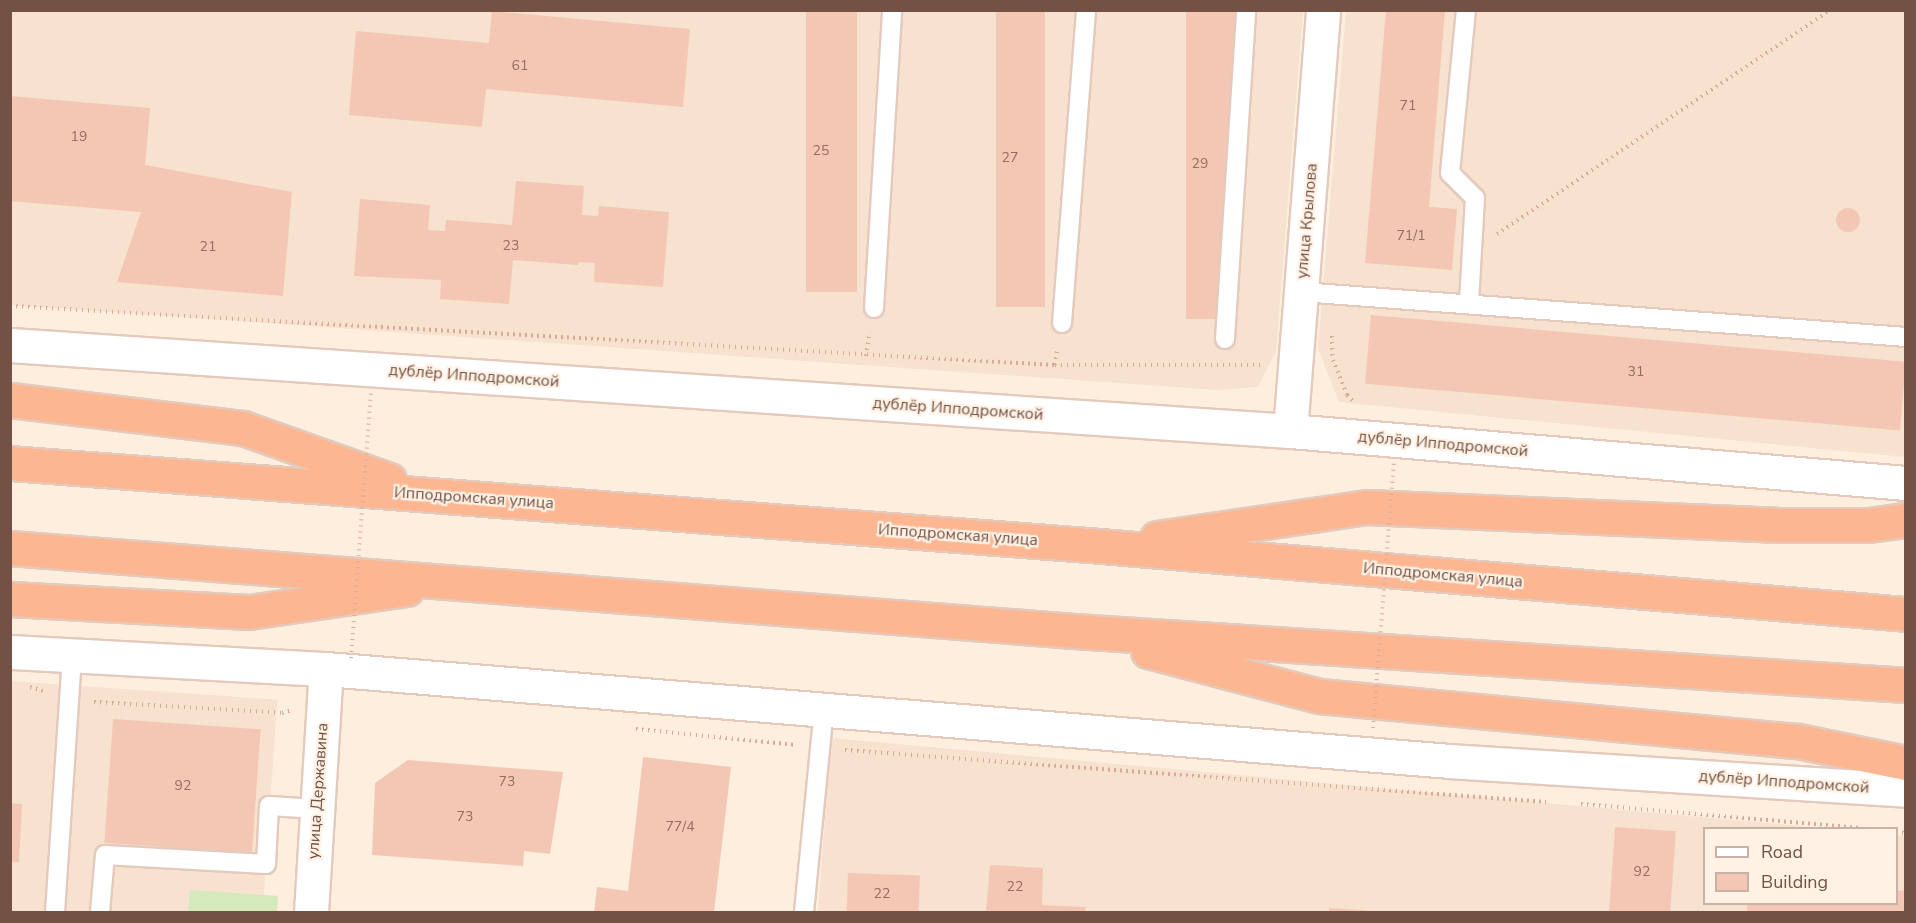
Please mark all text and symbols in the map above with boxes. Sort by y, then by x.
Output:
house number: 61 [512,58,528,74]
house number: 71 [1400,98,1416,114]
house number: 19 [71,129,87,145]
house number: 25 [813,143,829,159]
house number: 27 [1002,150,1018,166]
house number: 29 [1192,156,1208,172]
street label: улица Крылова [1292,162,1322,280]
house number: 71/1 [1396,228,1426,244]
house number: 23 [503,238,519,254]
house number: 21 [200,239,216,255]
street label: дублёр Ипподромской [388,360,560,392]
house number: 31 [1628,364,1644,380]
street label: дублёр Ипподромской [872,393,1044,425]
street label: дублёр Ипподромской [1357,427,1529,461]
street label: Ипподромская улица [393,483,555,513]
street label: Ипподромская улица [877,520,1039,550]
street label: Ипподромская улица [1362,558,1524,592]
street label: улица Державина [304,722,332,860]
street label: дублёр Ипподромской [1698,766,1870,798]
house number: 73 [499,774,515,790]
house number: 92 [175,778,191,794]
house number: 73 [457,809,473,825]
house number: 77/4 [665,819,695,835]
legend [1703,827,1898,905]
text: Road [1761,840,1803,864]
house number: 92 [1634,864,1650,880]
text: Building [1761,870,1828,894]
house number: 22 [1007,879,1023,895]
house number: 22 [874,886,890,902]

